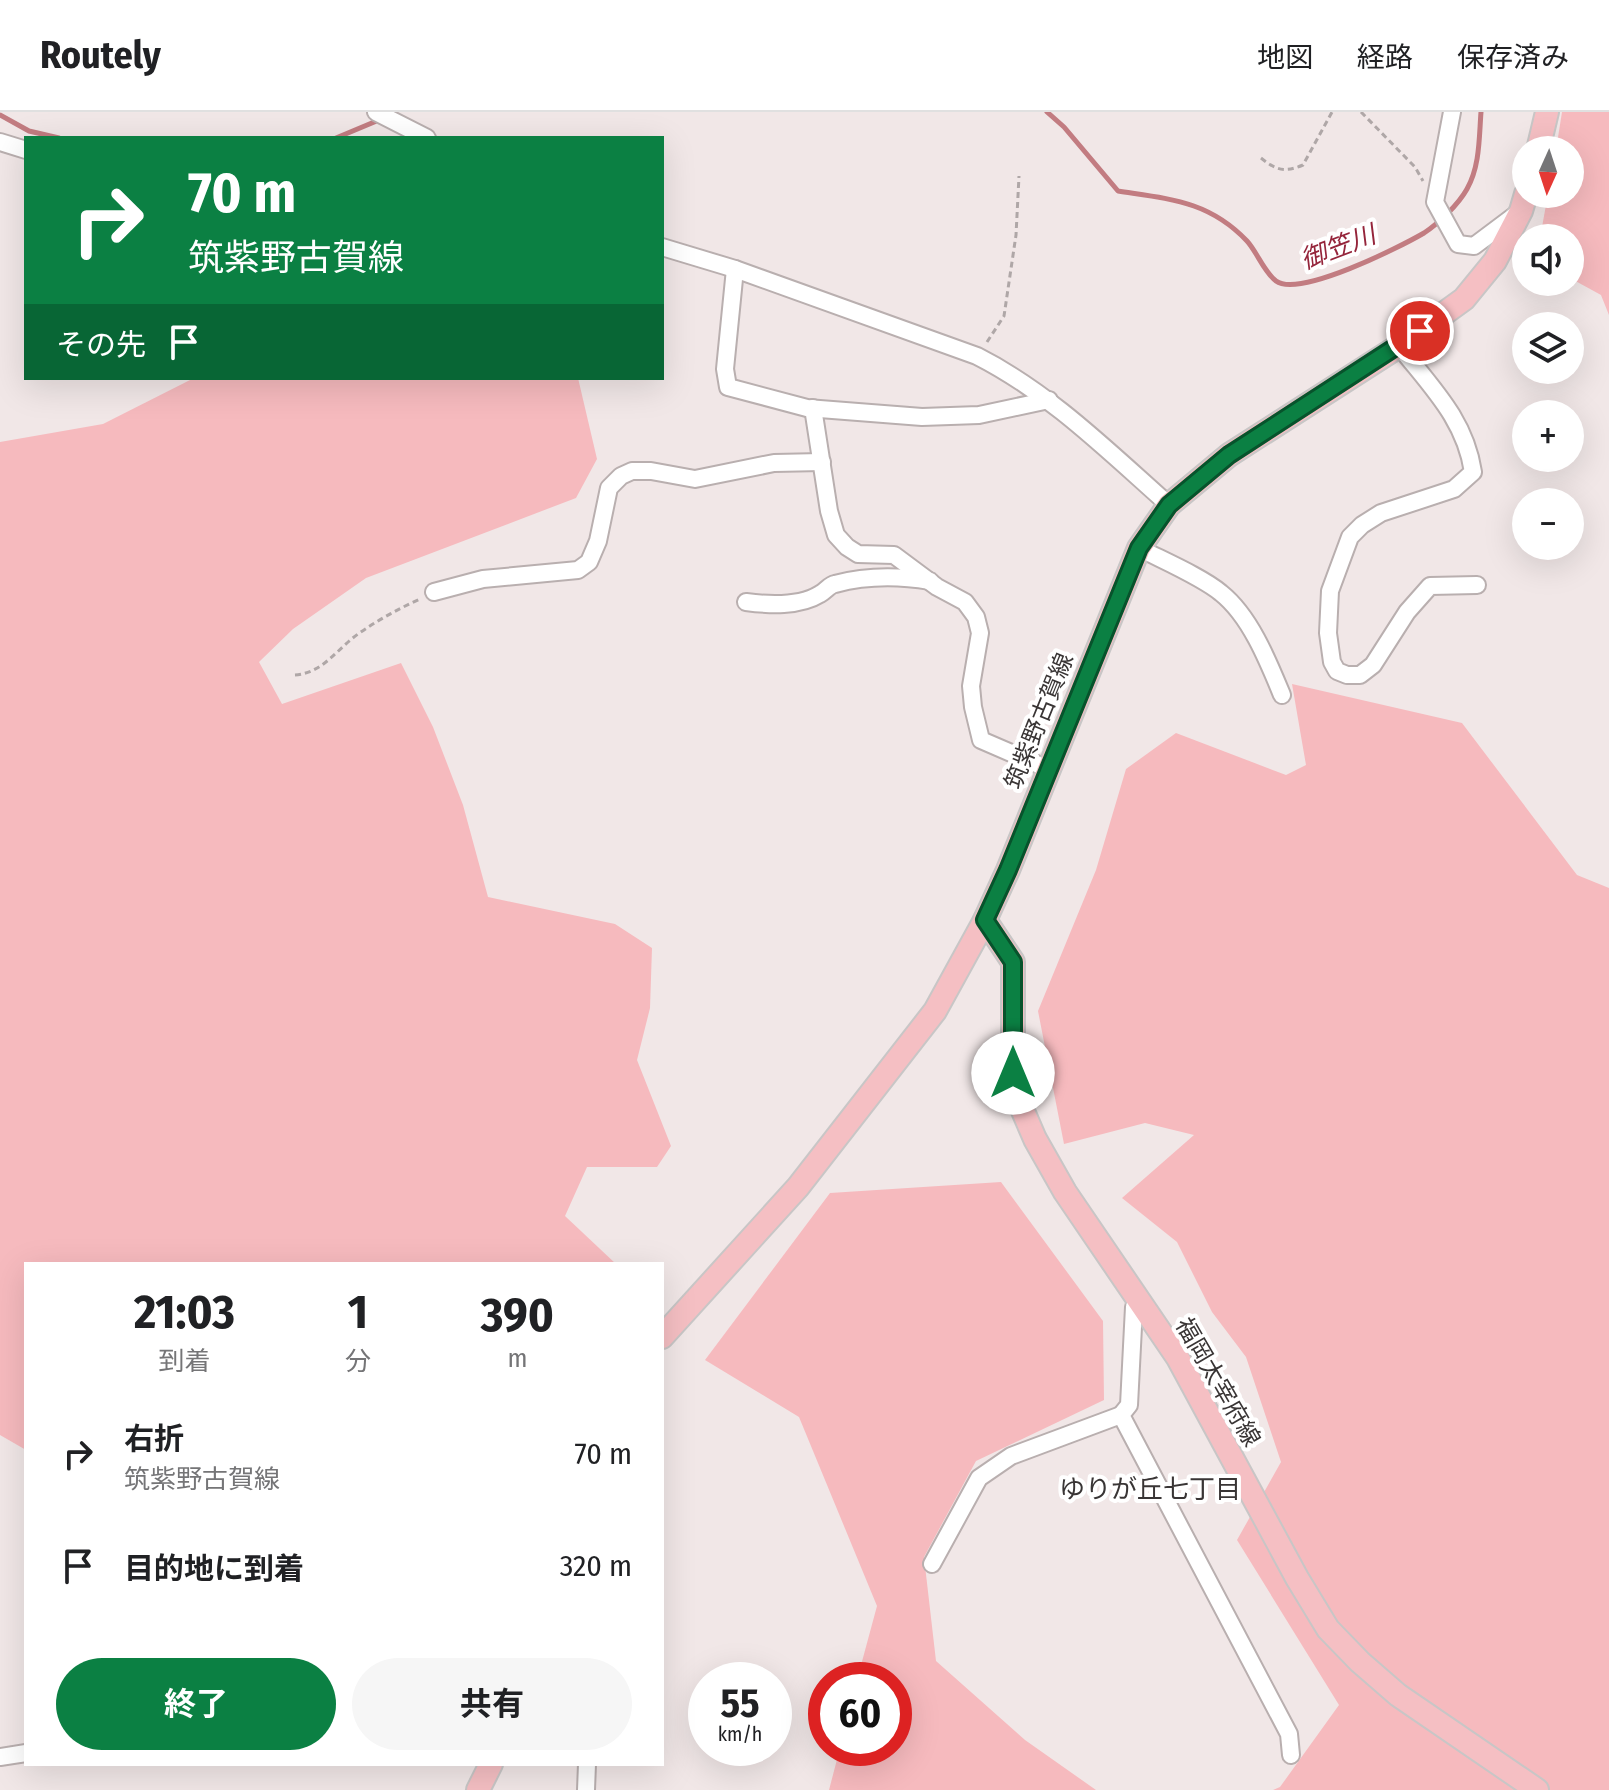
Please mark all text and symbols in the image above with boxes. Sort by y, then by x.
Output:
text: Routely [40,32,161,78]
text: 地図 [1257,41,1313,74]
text: 経路 [1357,41,1413,74]
text: 保存済み [1457,41,1569,74]
north arrow [1512,136,1584,208]
map controls [1512,136,1584,560]
text: 70 m [188,160,296,227]
icon: right [56,168,160,272]
water label: 御笠川 [1296,218,1383,276]
button: sound [1512,224,1584,296]
text: 筑紫野古賀線 [188,236,404,280]
pin [1386,297,1454,365]
icon: arrive [1398,309,1442,353]
button: layers [1512,312,1584,384]
icon: arrive [162,320,206,364]
text: その先 [56,327,146,363]
button: + [1512,400,1584,472]
button: − [1512,488,1584,560]
street label: 筑紫野古賀線 [999,649,1079,793]
position arrow [971,1031,1055,1115]
text: 21:03 [134,1283,235,1341]
text: 1 [348,1283,368,1341]
text: 390 [481,1286,554,1344]
street label: 福岡太宰府線 [1170,1313,1266,1451]
text: m [507,1343,527,1374]
text: 到着 [158,1346,210,1377]
text: 分 [345,1346,371,1377]
text: 右折 [124,1421,184,1457]
icon: right [56,1432,100,1476]
text: 70 m [574,1436,632,1472]
text: 筑紫野古賀線 [124,1464,280,1495]
district label: ゆりが丘七丁目 [1059,1474,1241,1505]
icon: arrive [56,1544,100,1588]
text: 320 m [560,1548,632,1584]
text: 目的地に到着 [124,1551,304,1587]
button: 終了 [56,1658,336,1750]
button: 共有 [352,1658,632,1750]
speed limit sign: 60 [808,1662,912,1766]
text: 55 [720,1680,760,1728]
text: km/h [718,1722,762,1746]

